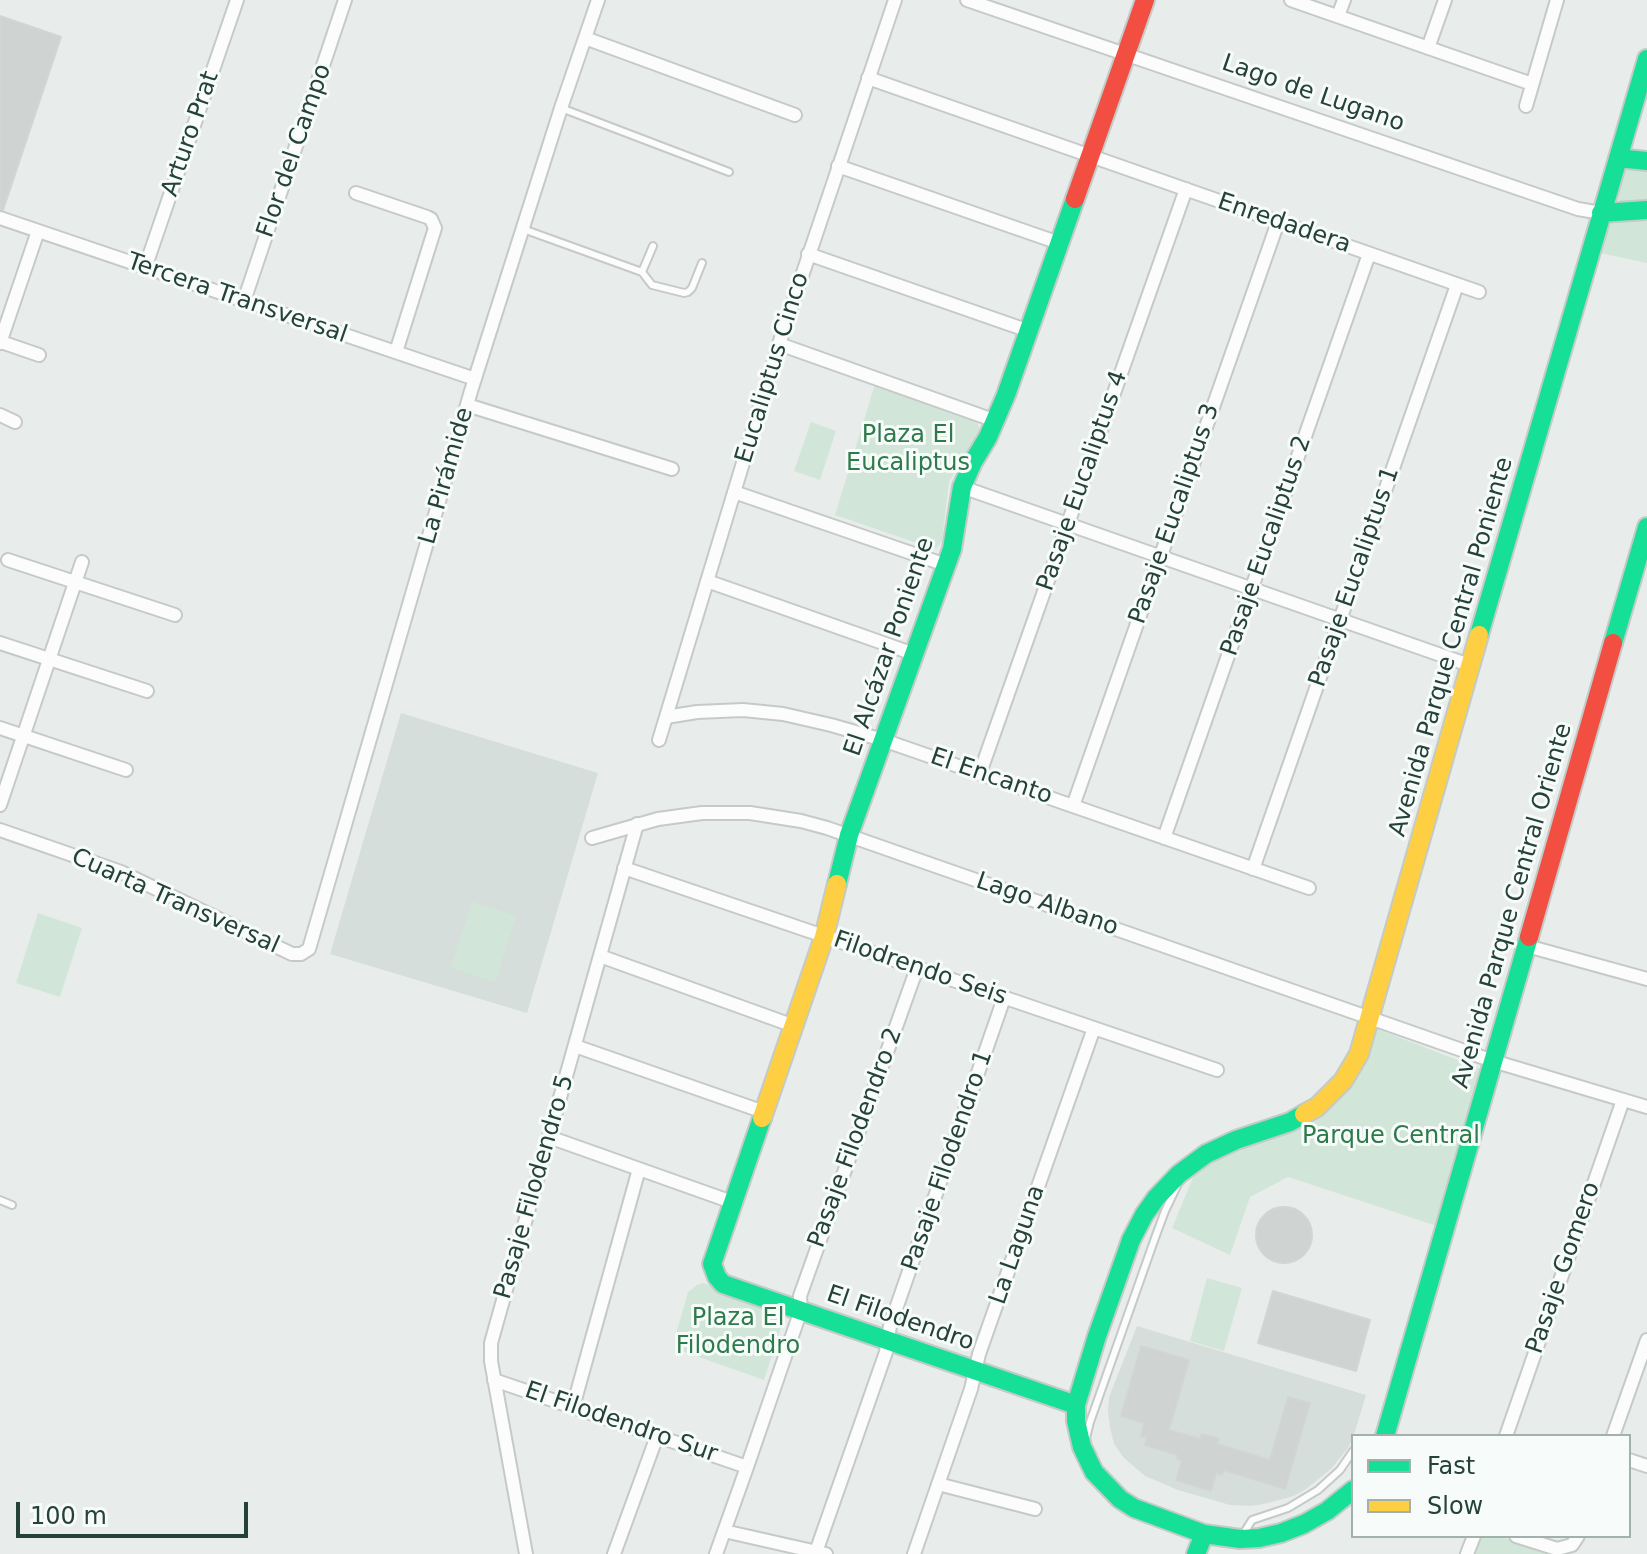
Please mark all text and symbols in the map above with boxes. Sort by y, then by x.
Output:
street label: Lago de Lugano [1218,49,1408,139]
street label: Flor del Campo [252,60,338,242]
street label: Arturo Prat [156,68,226,200]
street label: Enredadera [1214,188,1354,260]
street label: Tercera Transversal [123,248,351,350]
street label: Eucaliptus Cinco [730,269,816,467]
street label: Pasaje Eucaliptus 4 [1032,367,1134,595]
street label: Pasaje Eucaliptus 3 [1124,400,1226,628]
street label: La Pirámide [414,404,480,548]
park label: Plaza El Eucaliptus [846,422,970,478]
street label: Pasaje Eucaliptus 2 [1216,432,1318,660]
street label: Avenida Parque Central Poniente [1384,454,1520,840]
street label: Pasaje Eucaliptus 1 [1304,463,1406,691]
street label: El Alcázar Poniente [839,534,941,760]
street label: Avenida Parque Central Oriente [1447,720,1579,1092]
street label: El Encanto [926,743,1056,811]
street label: Cuarta Transversal [67,843,283,961]
street label: Lago Albano [972,867,1122,943]
street label: Filodrendo Seis [830,926,1010,1012]
street label: Pasaje Filodendro 2 [803,1024,909,1252]
street label: Pasaje Filodendro 1 [897,1047,999,1275]
street label: Pasaje Filodendro 5 [489,1072,581,1302]
park label: Parque Central [1302,1123,1480,1151]
street label: Pasaje Gomero [1521,1178,1607,1358]
street label: La Laguna [984,1182,1052,1308]
street label: El Filodendro [823,1280,977,1358]
park label: Plaza El Filodendro [676,1305,800,1361]
street label: El Filodendro Sur [521,1377,721,1469]
legend [1351,1434,1631,1538]
text: Fast [1427,1452,1475,1480]
scale bar [20,1486,252,1536]
text: Slow [1427,1492,1483,1520]
text: 100 m [30,1502,107,1530]

